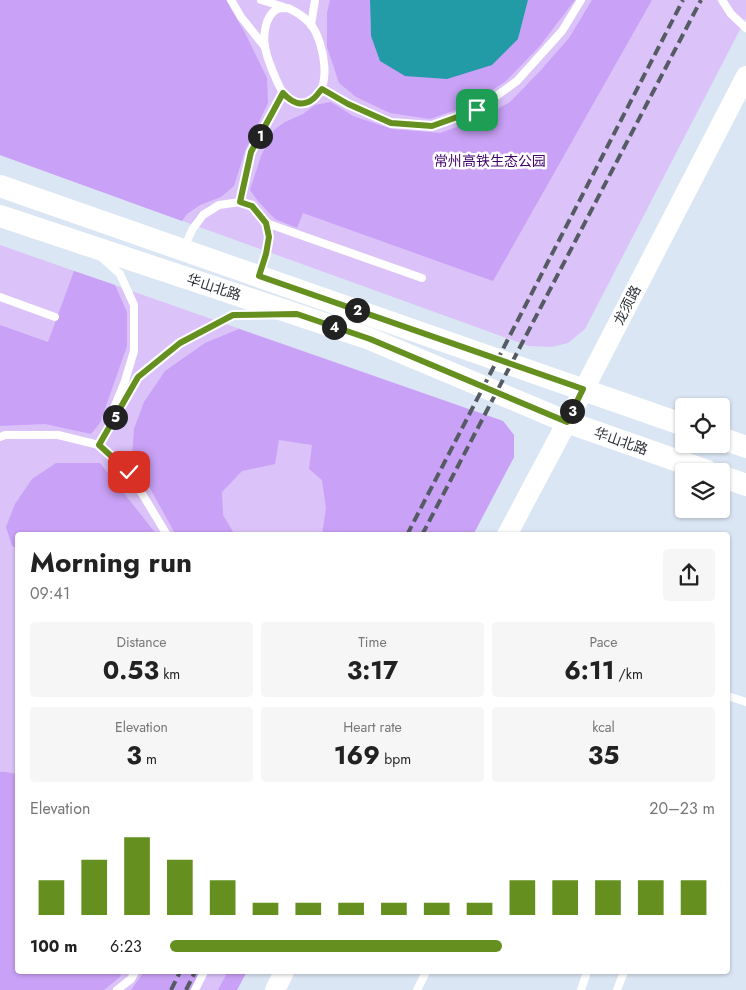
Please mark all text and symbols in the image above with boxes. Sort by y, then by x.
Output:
pin [456,89,498,131]
icon: arrive [463,96,491,124]
pin: 1 [248,124,272,148]
text: 1 [257,126,264,146]
park label: 常州高铁生态公园 [434,151,546,171]
street label: 华山北路 [184,269,244,305]
street label: 龙须路 [609,282,645,328]
pin: 2 [344,298,370,322]
text: 2 [353,300,362,320]
pin: 4 [322,314,346,340]
text: 4 [330,317,339,337]
pin: 3 [560,398,584,424]
map controls [675,398,730,518]
button: locate [675,398,730,453]
text: 3 [568,401,577,421]
pin: 5 [102,404,128,430]
text: 5 [111,407,120,427]
street label: 华山北路 [591,422,651,460]
pin [108,451,150,493]
icon: check [115,458,143,486]
button: layers [675,463,730,518]
text: Morning run [30,542,192,583]
button: share [663,549,715,601]
text: 09:41 [30,582,70,605]
text: Distance [116,632,167,652]
text: Time [358,632,387,652]
text: Pace [590,632,617,652]
text: 0.53 [103,652,159,688]
text: 3:17 [347,652,398,688]
text: 6:11 [564,652,614,688]
text: km [159,664,180,684]
text: /km [614,664,643,684]
text: Elevation [115,717,168,737]
text: Heart rate [343,717,402,737]
text: kcal [592,717,615,737]
text: 3 [126,737,142,773]
text: 169 [334,737,380,773]
text: 35 [588,737,619,773]
text: m [142,749,157,769]
text: bpm [380,749,411,769]
text: Elevation [30,797,90,820]
text: 20–23 m [649,797,715,820]
text: 100 m [30,935,77,958]
text: 6:23 [110,935,142,958]

